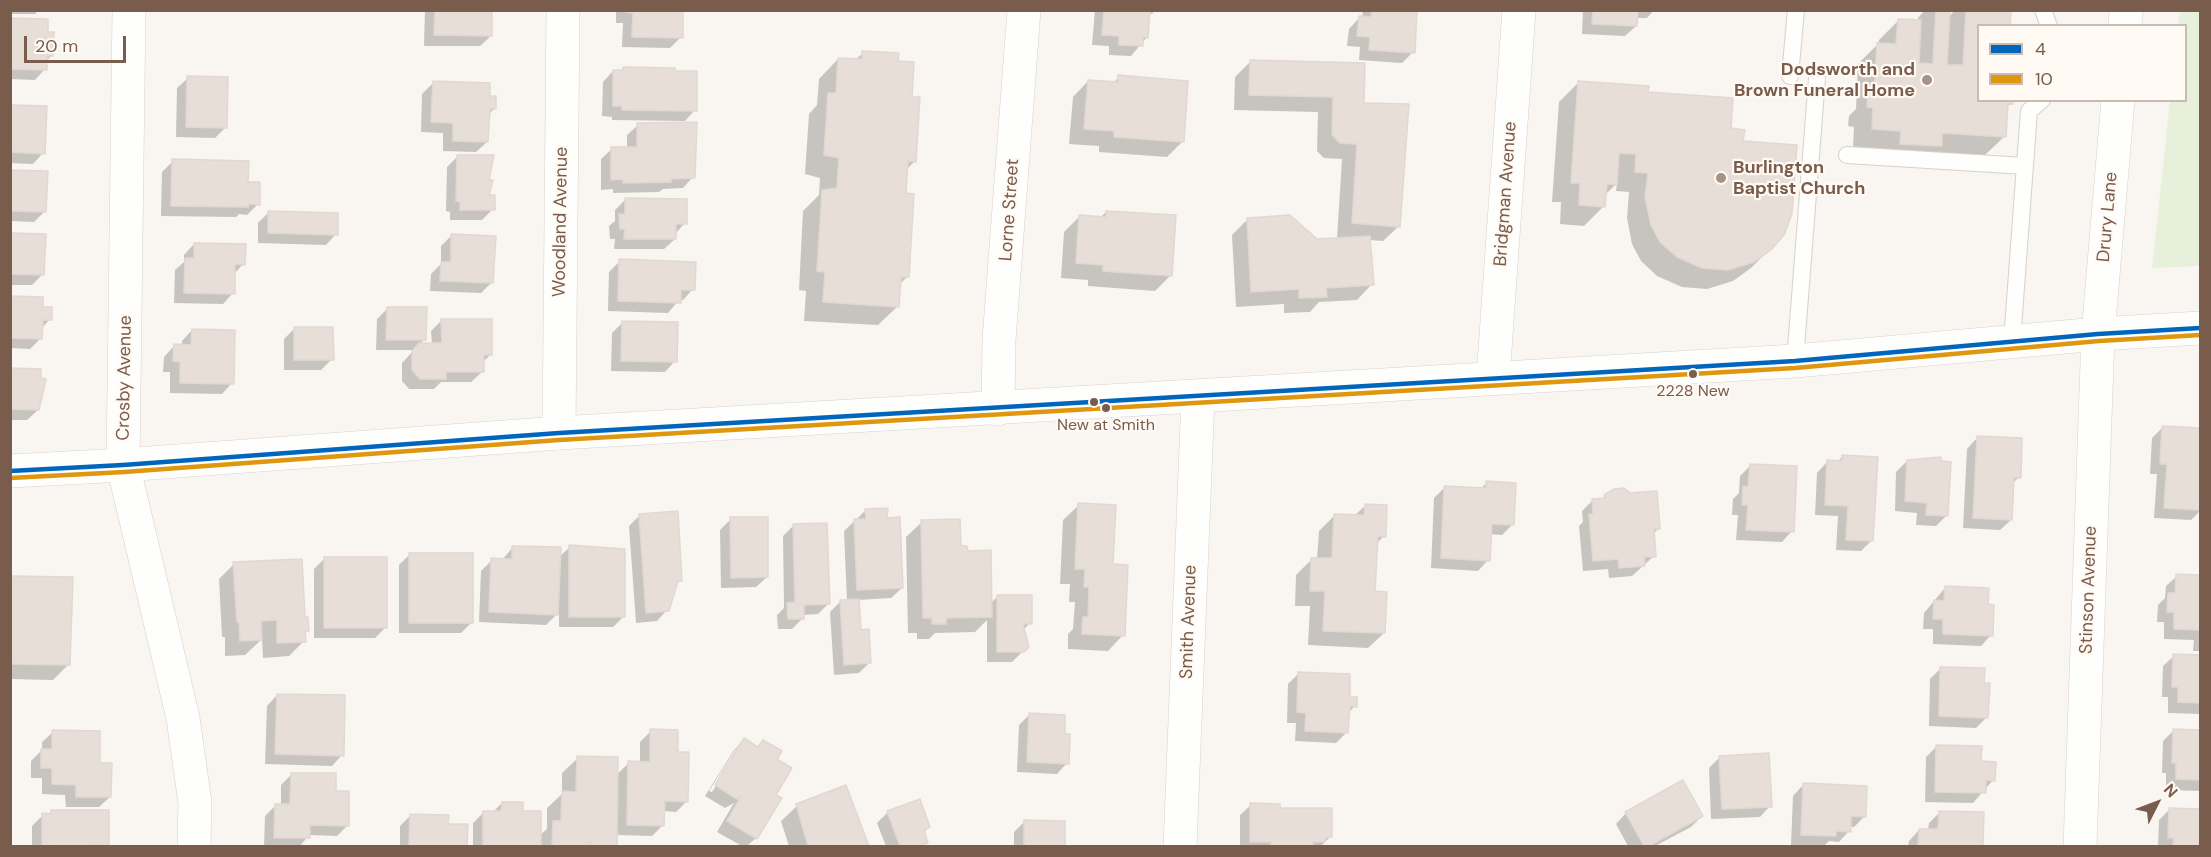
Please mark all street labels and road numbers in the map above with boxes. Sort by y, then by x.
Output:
street label: Bridgman Avenue [1490,121,1522,267]
street label: Woodland Avenue [549,147,573,297]
street label: Lorne Street [996,158,1024,262]
street label: Drury Lane [2093,171,2123,263]
street label: Crosby Avenue [113,315,137,441]
street label: Stinson Avenue [2076,526,2102,654]
street label: Smith Avenue [1176,565,1202,679]

